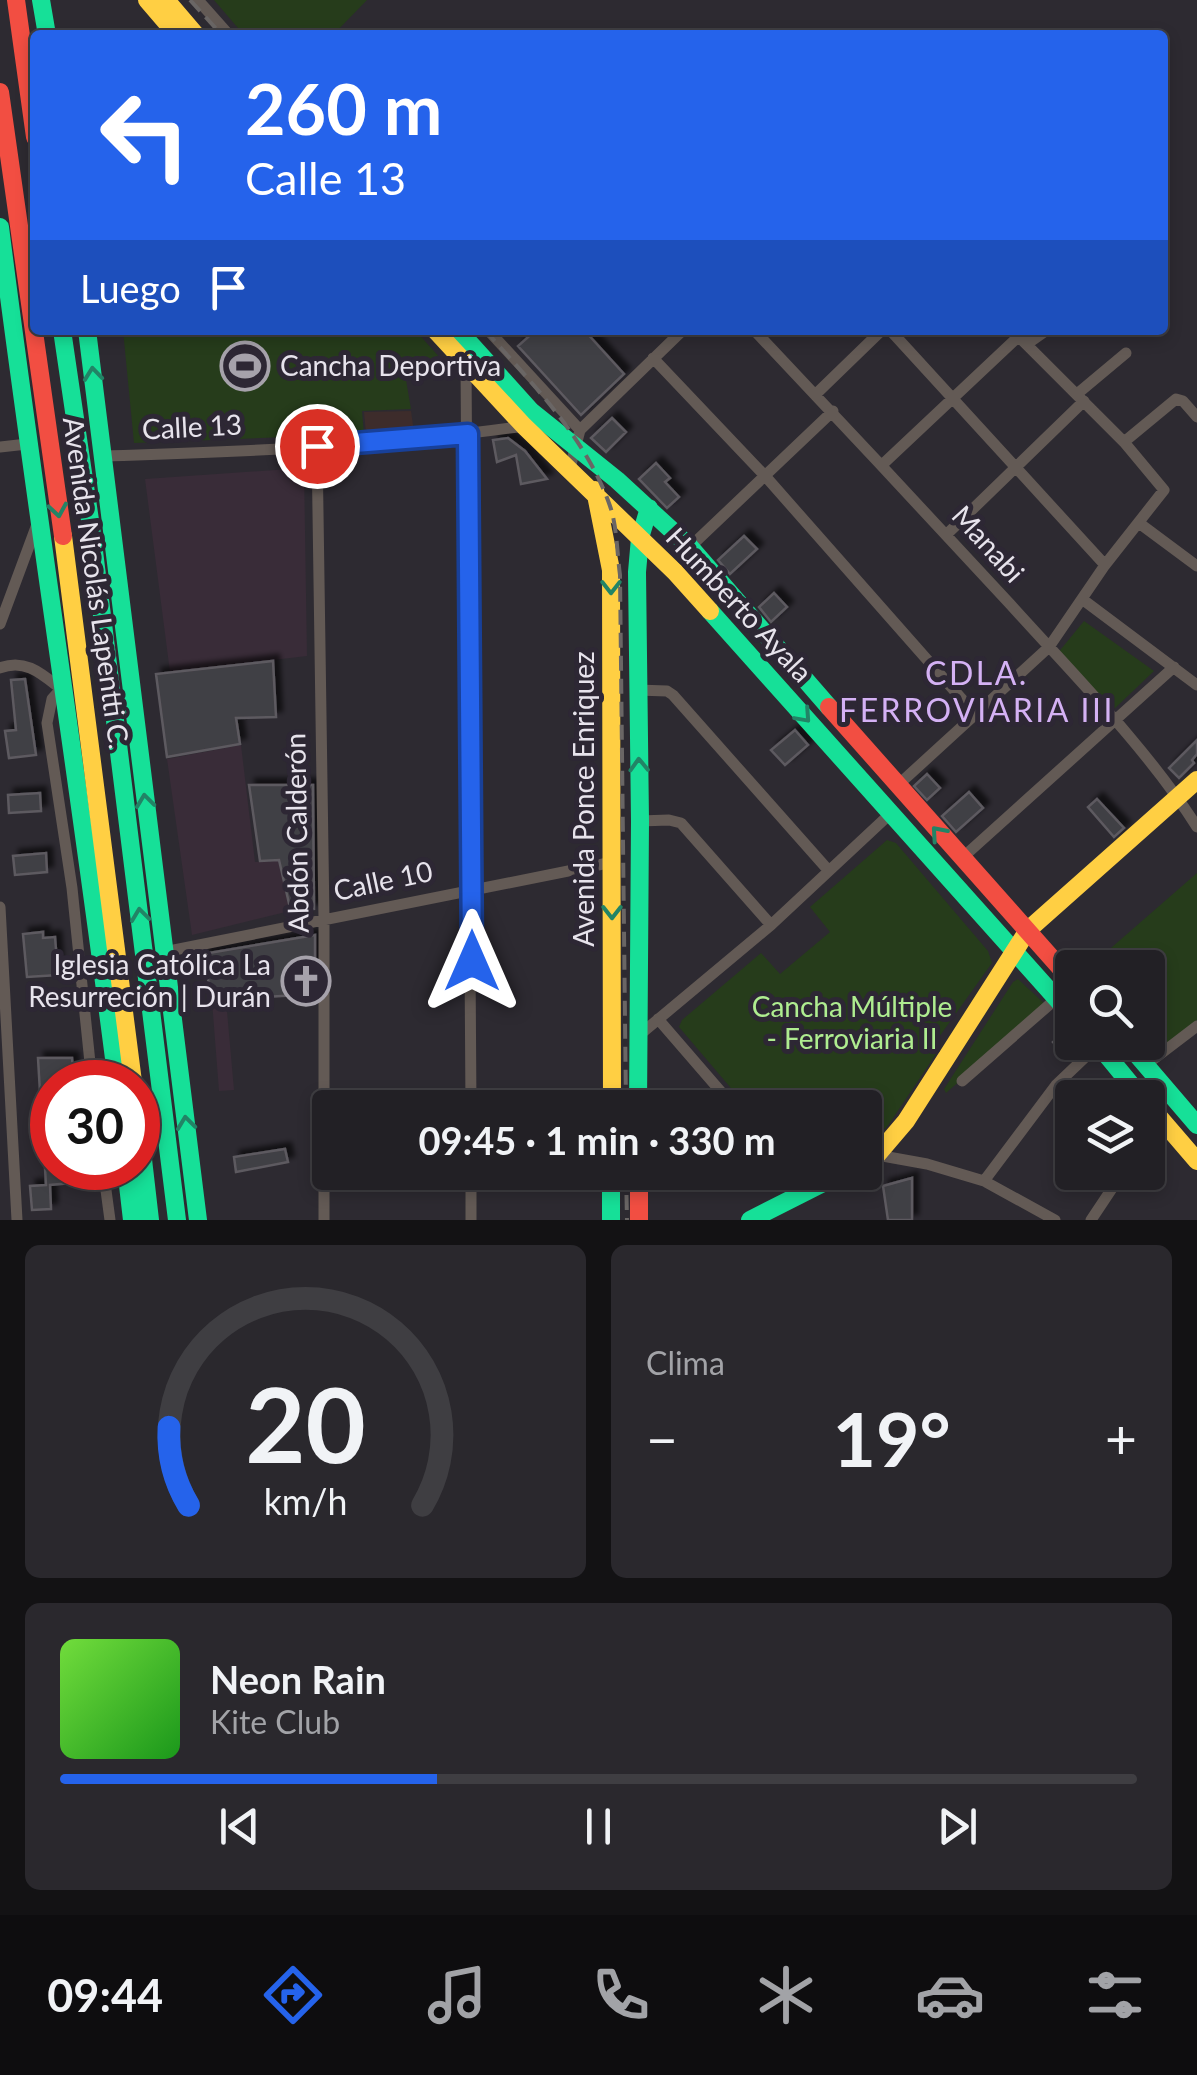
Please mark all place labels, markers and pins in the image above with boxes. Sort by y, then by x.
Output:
sports icon: Cancha Deportiva [219,340,271,392]
place label: Cancha Deportiva [280,348,501,382]
pin [275,404,360,489]
place label: Iglesia Católica La Resurreción | Durán [28,947,271,1013]
church icon: Iglesia Católica La Resurreción | Durán [280,955,332,1007]

